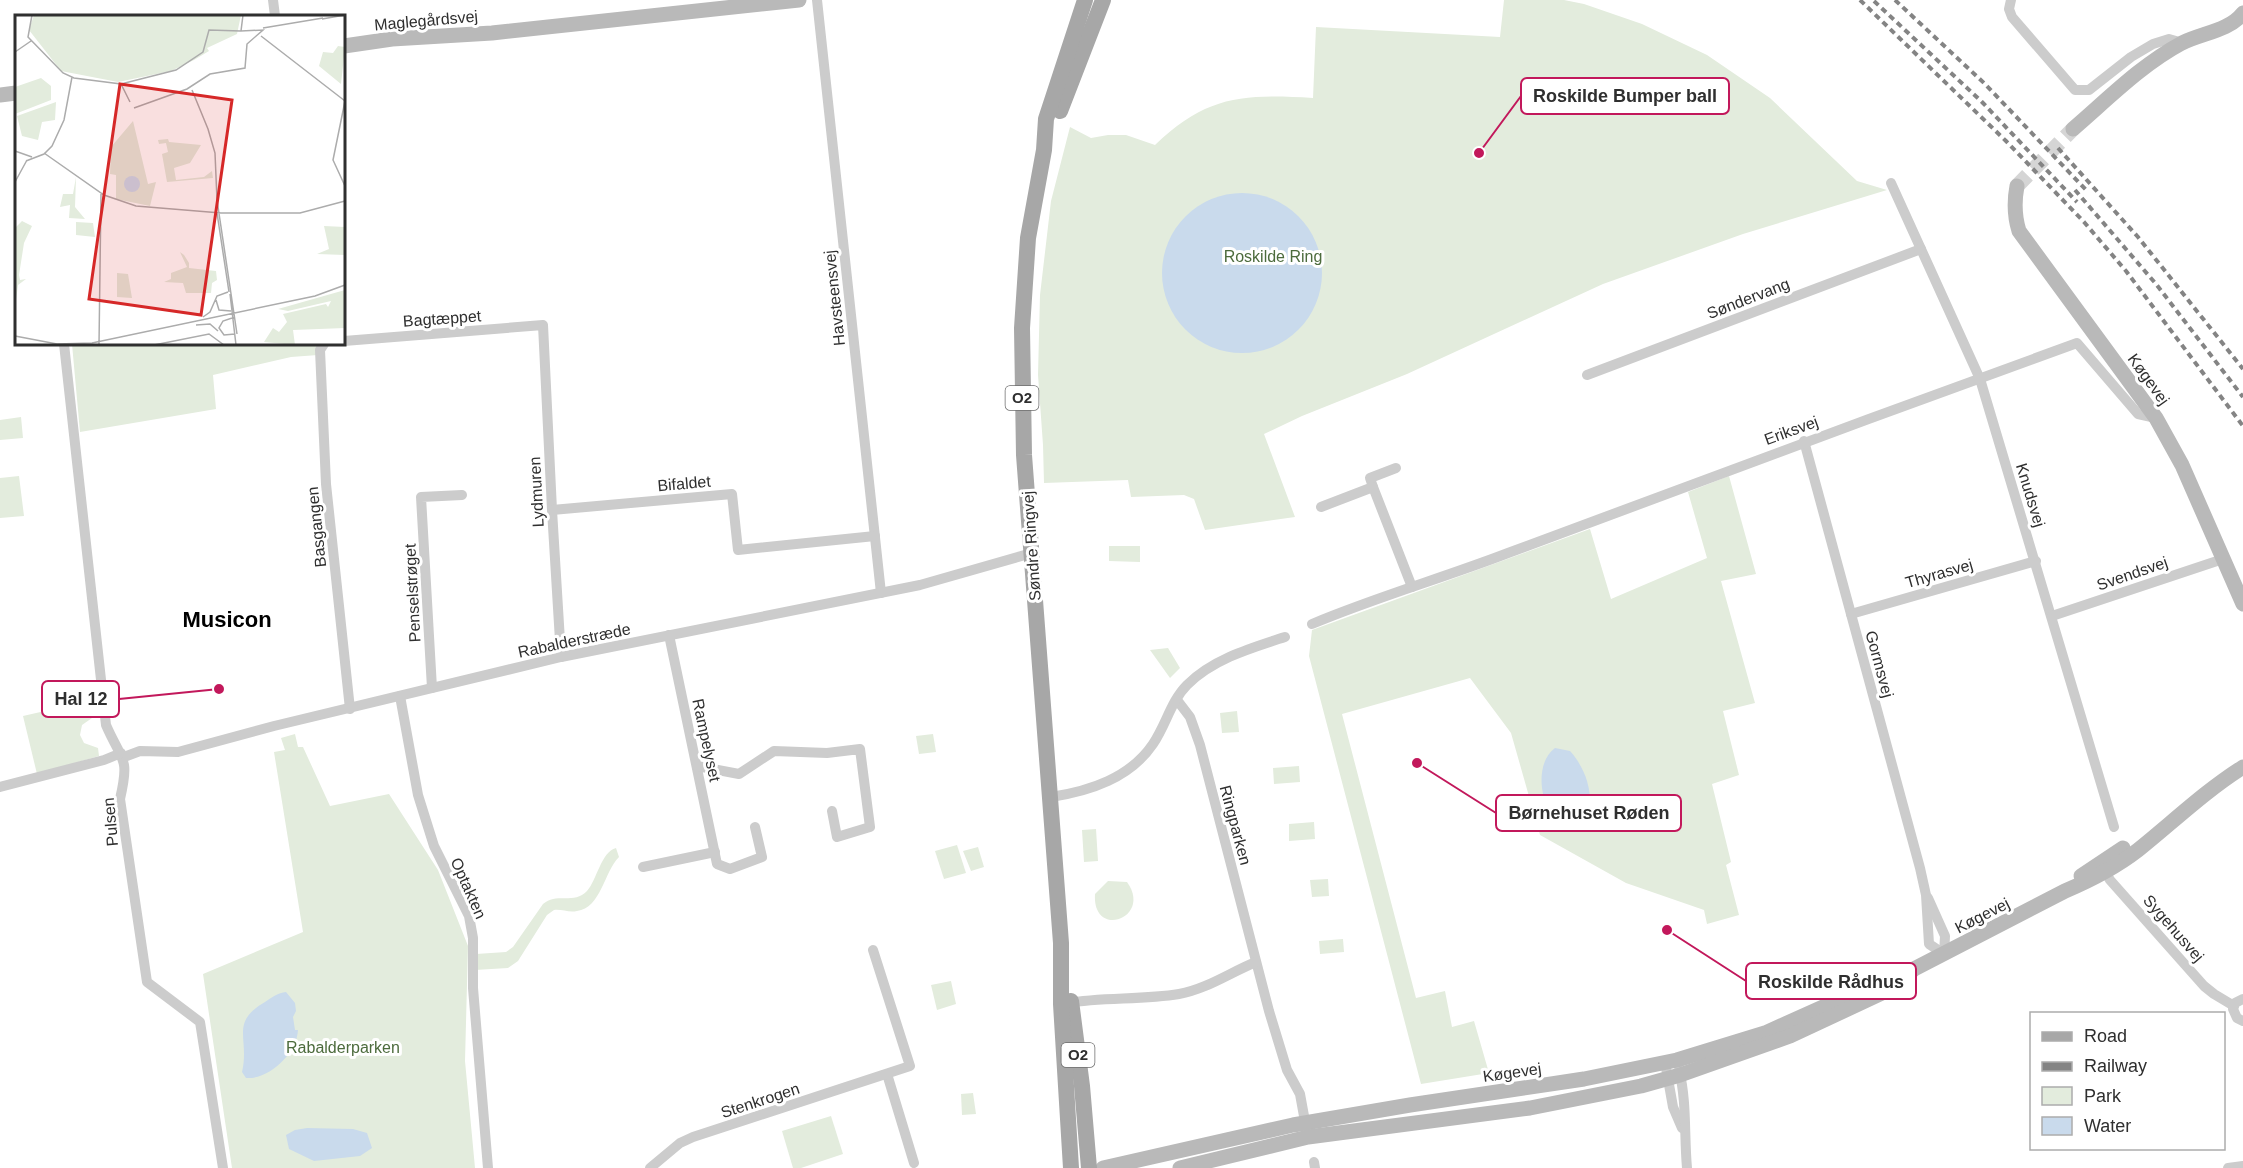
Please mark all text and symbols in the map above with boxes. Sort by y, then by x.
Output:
street label: Maglegårdsvej [373,7,479,34]
inset map [15,15,345,345]
callout: Roskilde Bumper ball [1521,78,1729,114]
text: Roskilde Bumper ball [1533,86,1717,106]
park label: Roskilde Ring [1224,248,1322,265]
street label: Havsteensvej [821,249,848,347]
street label: Søndervang [1704,275,1792,322]
street label: Bagtæppet [402,307,482,330]
street label: Køgevej [2124,351,2173,408]
road number: O2 [1006,386,1038,410]
street label: Eriksvej [1762,413,1820,448]
street label: Lydmuren [526,456,547,528]
street label: Knudsvej [2013,461,2048,529]
street label: Bifaldet [657,473,712,494]
street label: Basgangen [304,486,329,568]
street label: Søndre Ringvej [1019,490,1044,602]
street label: Penselstrøget [401,543,424,643]
street label: Svendsvej [2094,553,2170,594]
street label: Thyrasvej [1903,556,1975,591]
district label: Musicon [182,607,272,632]
street label: Rabalderstræde [516,620,632,661]
street label: Gormsvej [1862,629,1897,699]
callout: Hal 12 [42,681,119,717]
text: Hal 12 [54,689,108,709]
street label: Rampelyset [689,697,724,784]
street label: Ringparken [1217,783,1254,867]
callout: Børnehuset Røden [1496,795,1681,831]
street label: Pulsen [100,797,121,847]
text: Børnehuset Røden [1508,803,1670,823]
street label: Optakten [448,855,490,921]
street label: Sygehusvej [2140,892,2207,965]
street label: Køgevej [1952,895,2012,936]
callout: Roskilde Rådhus [1746,963,1916,999]
text: Roskilde Rådhus [1758,972,1904,992]
legend [2030,1012,2225,1150]
text: Road [2084,1026,2127,1046]
park label: Rabalderparken [286,1039,400,1056]
road number: O2 [1062,1043,1094,1067]
text: Railway [2084,1056,2147,1076]
street label: Køgevej [1482,1060,1542,1085]
street label: Stenkrogen [719,1080,802,1121]
text: Park [2084,1086,2122,1106]
text: Water [2084,1116,2131,1136]

